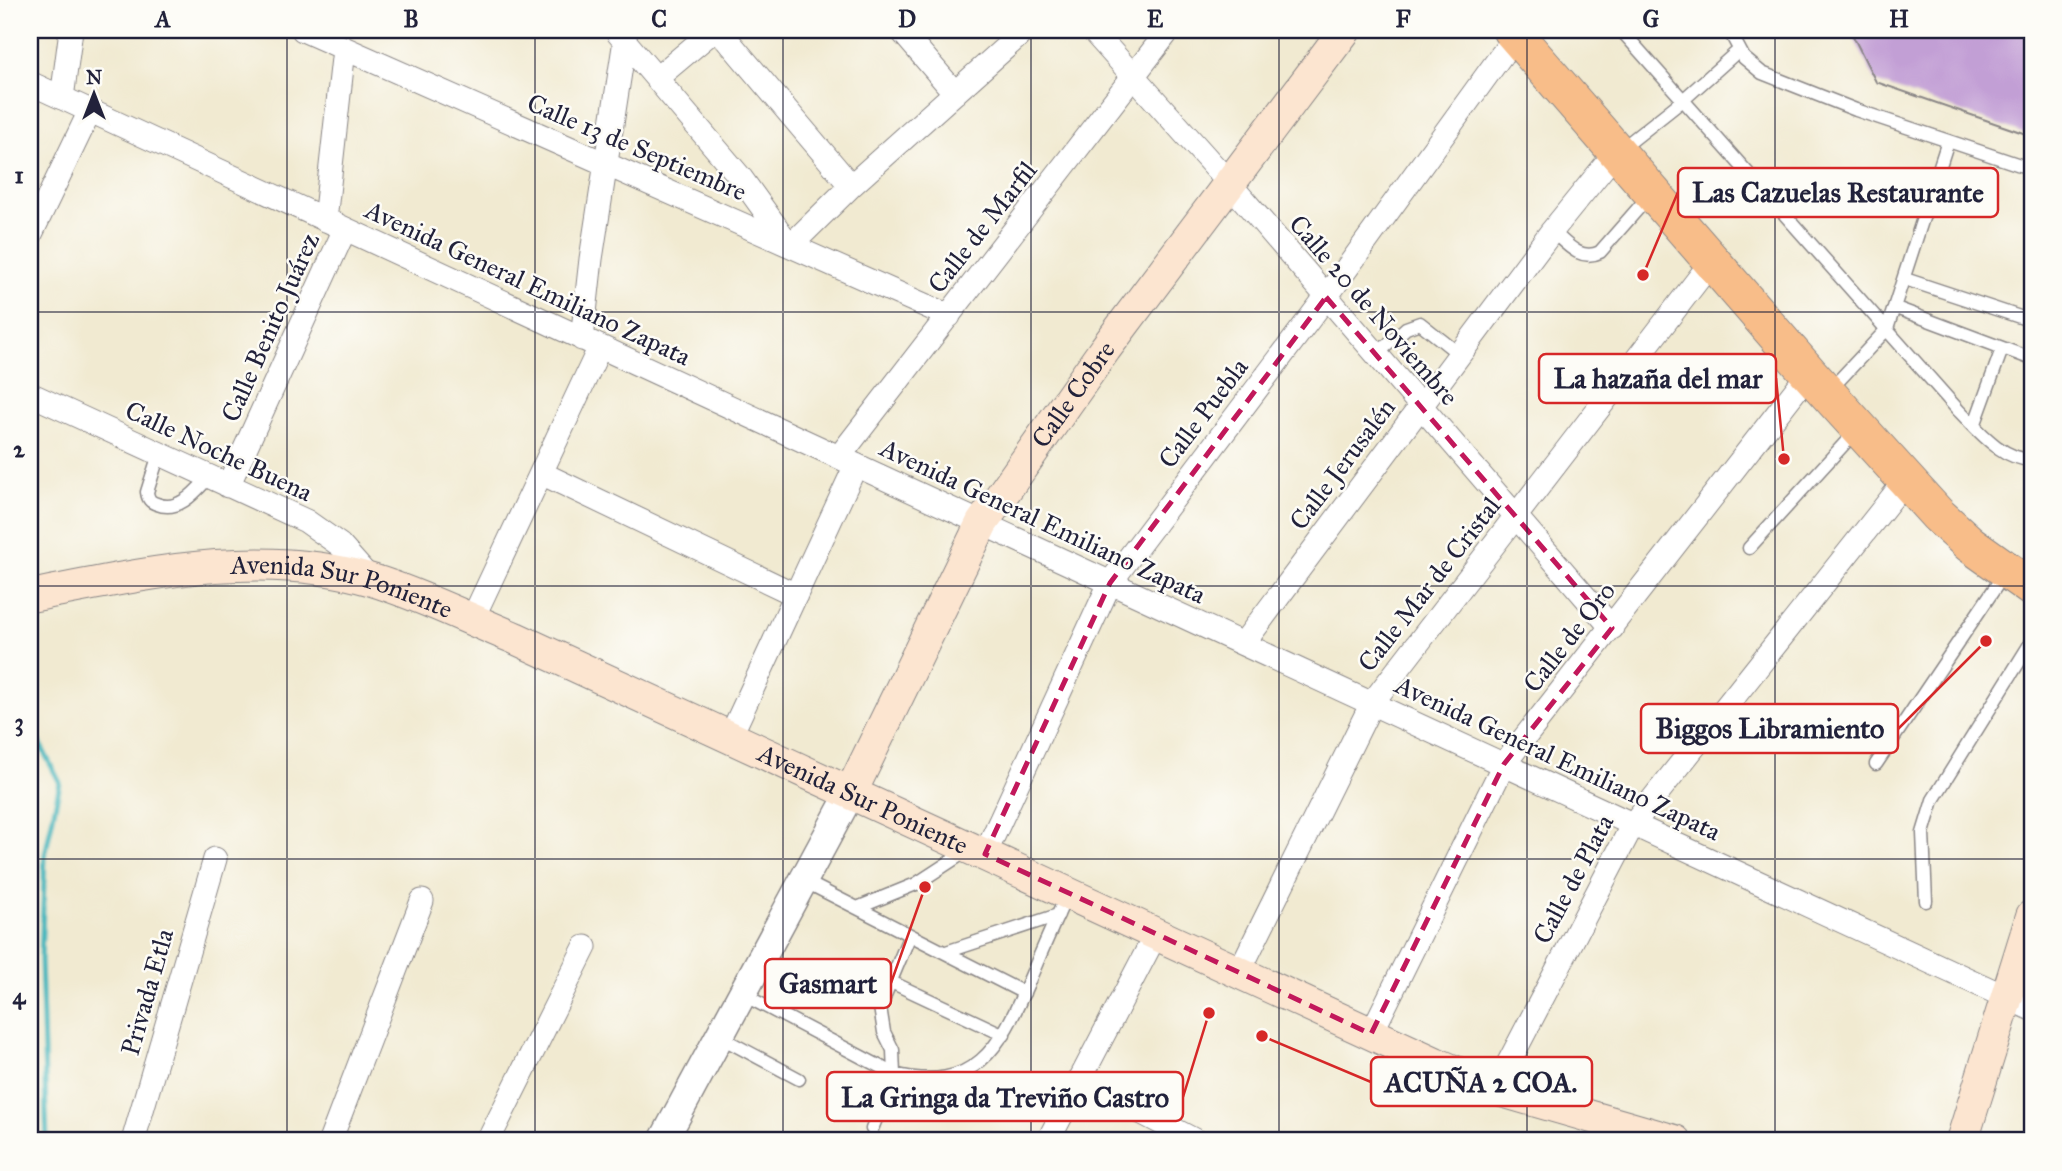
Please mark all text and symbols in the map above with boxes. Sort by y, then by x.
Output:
text: A [153,5,171,33]
text: B [403,5,419,33]
text: C [651,5,667,33]
text: D [898,5,916,33]
text: E [1147,5,1164,33]
text: F [1395,5,1411,33]
text: G [1643,5,1660,33]
text: H [1889,5,1909,33]
north arrow [60,60,130,130]
text: N [86,66,102,89]
street label: Calle 13 de Septiembre [522,86,752,208]
street label: Calle de Marfil [921,155,1043,299]
text: 1 [14,161,24,189]
callout: Las Cazuelas Restaurante [1678,168,1998,217]
text: Las Cazuelas Restaurante [1692,175,1984,210]
street label: Avenida General Emiliano Zapata [359,193,696,373]
street label: Calle 20 de Noviembre [1283,208,1466,412]
street label: Calle Benito Juárez [214,228,326,426]
street label: Calle Cobre [1024,334,1122,454]
street label: Calle Puebla [1151,352,1255,474]
callout: La hazaña del mar [1539,354,1776,403]
text: La hazaña del mar [1554,361,1763,396]
street label: Calle Jerusalén [1282,392,1402,536]
street label: Calle Noche Buena [120,394,318,508]
street label: Avenida General Emiliano Zapata [874,431,1211,611]
text: 2 [13,435,25,463]
street label: Calle Mar de Cristal [1351,490,1507,678]
street label: Avenida Sur Poniente [229,548,458,625]
street label: Calle de Oro [1516,575,1622,699]
street label: Avenida General Emiliano Zapata [1389,668,1726,848]
callout: Biggos Libramiento [1641,704,1898,753]
text: 3 [14,708,24,737]
text: Biggos Libramiento [1656,711,1884,746]
street label: Avenida Sur Poniente [752,736,974,861]
street label: Calle de Plata [1526,809,1620,949]
street label: Privada Etla [114,925,180,1059]
callout: Gasmart [765,959,891,1008]
text: Gasmart [779,966,877,1001]
text: 4 [13,982,27,1010]
callout: ACUÑA 2 COA. [1371,1057,1592,1106]
text: ACUÑA 2 COA. [1383,1065,1577,1100]
callout: La Gringa da Treviño Castro [827,1072,1183,1121]
text: La Gringa da Treviño Castro [841,1080,1169,1115]

